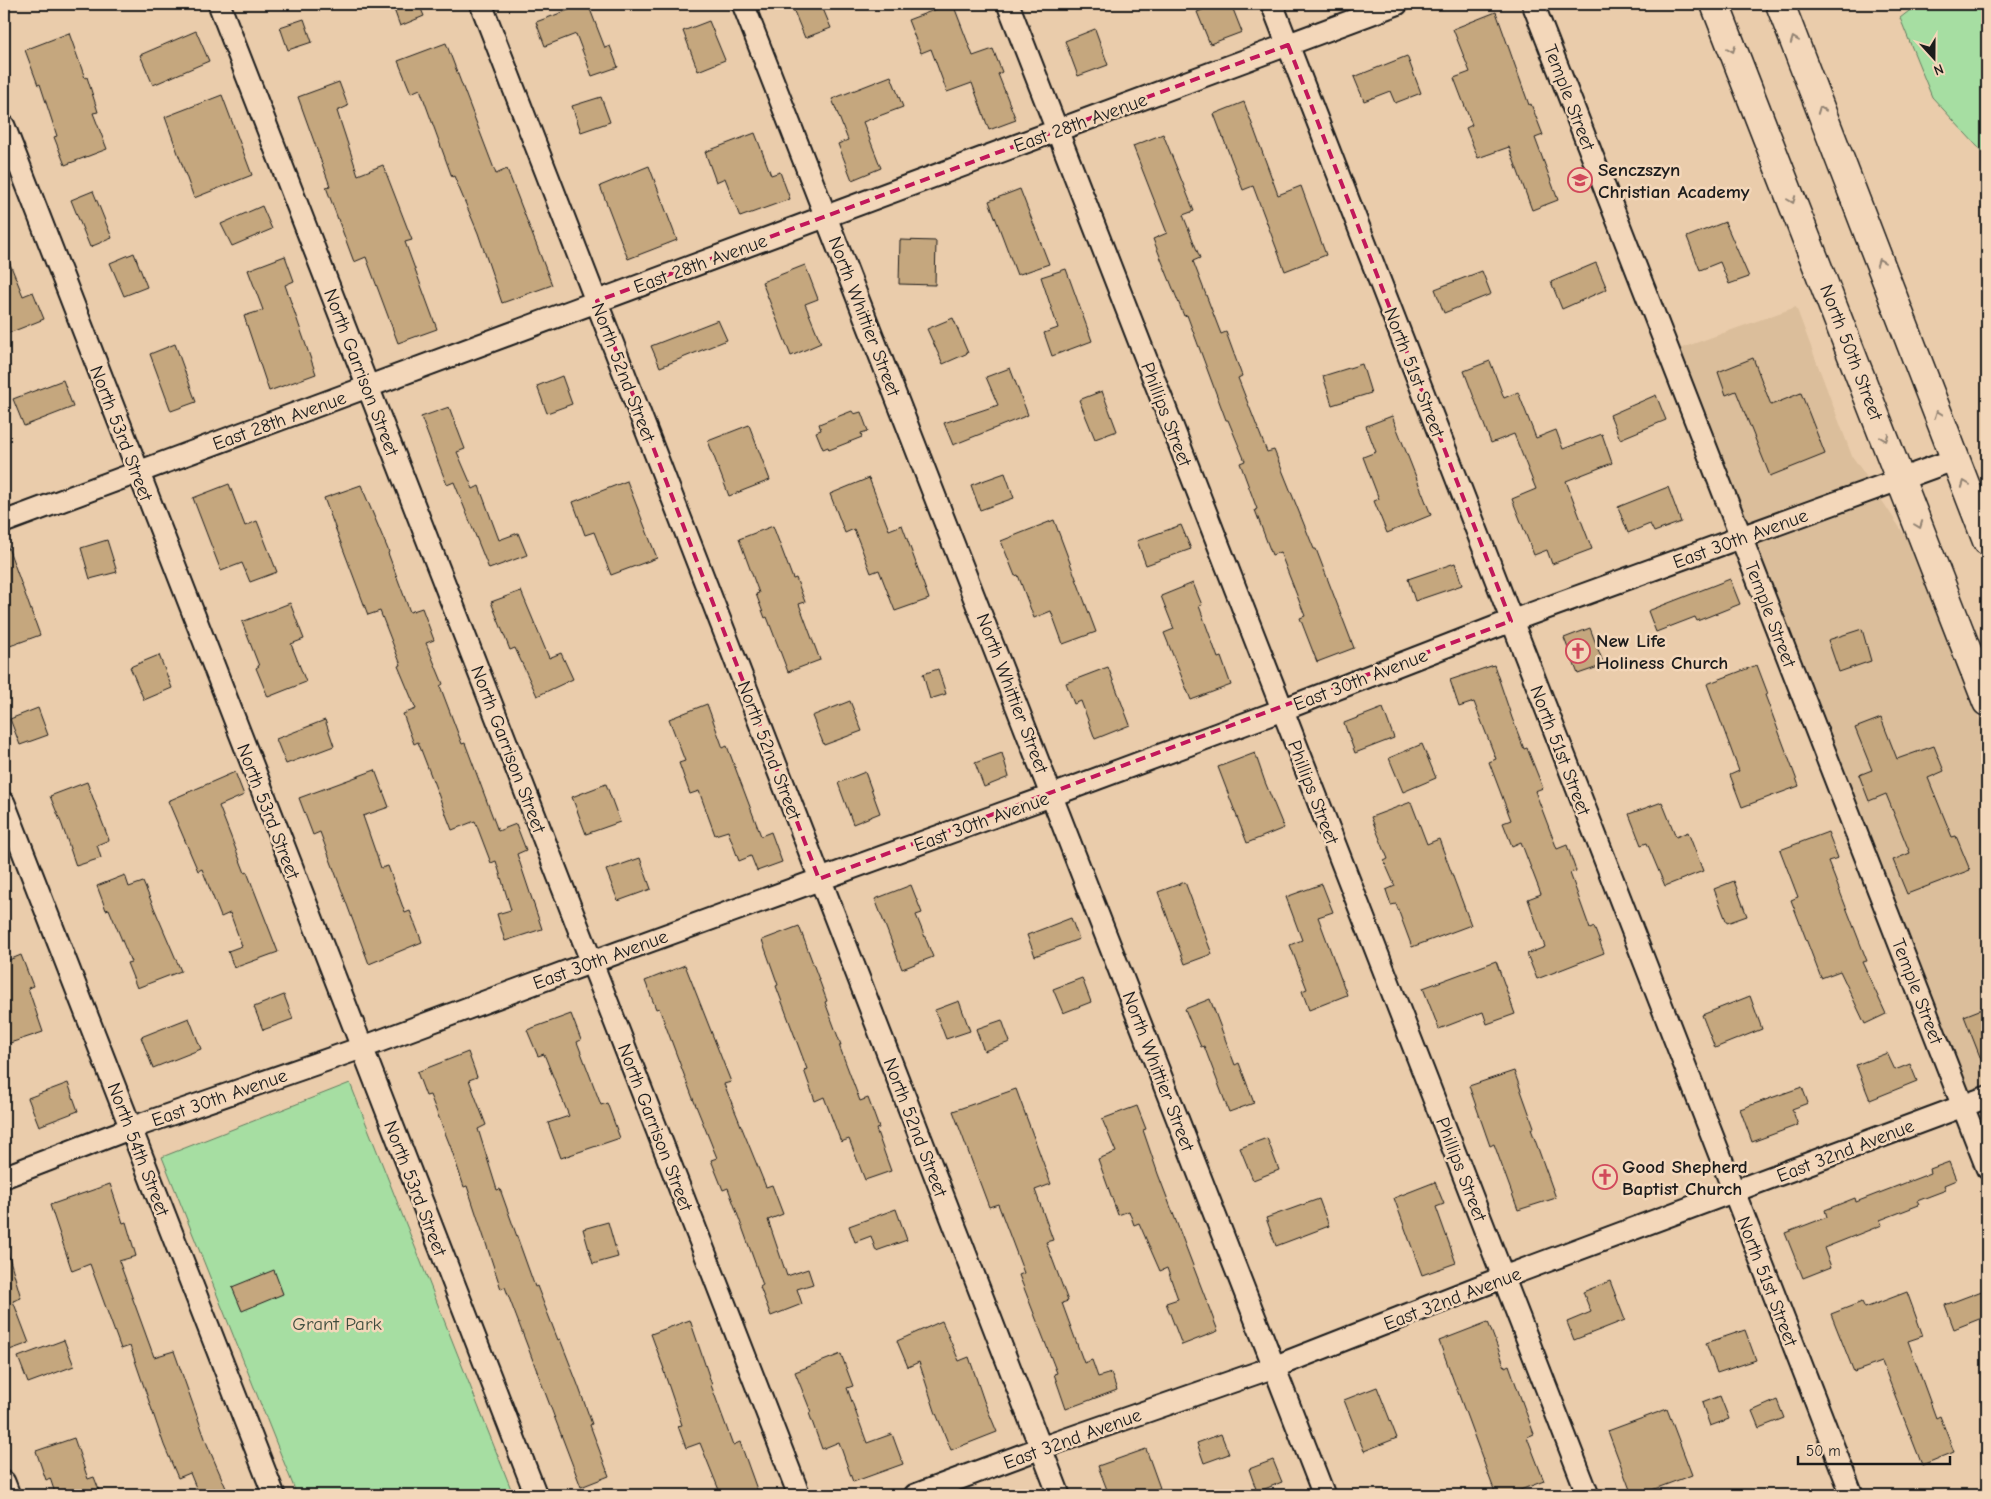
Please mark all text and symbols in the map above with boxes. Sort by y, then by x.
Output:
north arrow [1908,32,1958,82]
one-way arrow [1790,36,1800,45]
street label: Temple Street [1539,41,1599,154]
one-way arrow [1726,44,1737,53]
text: N [1931,60,1946,79]
street label: East 28th Avenue [1011,89,1150,157]
one-way arrow [1817,107,1827,115]
place label: Senczszyn Christian Academy [1598,159,1750,203]
school or university icon: Senczszyn Christian Academy [1567,167,1593,193]
one-way arrow [1786,196,1796,204]
street label: East 28th Avenue [631,230,770,298]
street label: North Whittier Street [823,233,905,400]
one-way arrow [1876,258,1886,267]
street label: North 50th Street [1815,281,1887,424]
street label: North Garrison Street [319,286,403,460]
street label: North 52nd Street [586,300,660,445]
street label: North 51st Street [1379,304,1449,441]
street label: Phillips Street [1136,359,1196,470]
street label: North 53rd Street [85,363,157,505]
street label: East 28th Avenue [210,387,349,455]
one-way arrow [1934,410,1944,419]
one-way arrow [1879,433,1889,442]
one-way arrow [1961,480,1971,489]
street label: East 30th Avenue [1670,504,1811,574]
one-way arrow [1913,520,1923,529]
street label: Temple Street [1740,558,1800,671]
street label: North Whittier Street [971,610,1053,777]
place label: New Life Holiness Church [1596,630,1728,674]
church icon: New Life Holiness Church [1565,638,1591,664]
street label: East 30th Avenue [1290,644,1431,716]
street label: North Garrison Street [466,663,550,837]
street label: North 52nd Street [732,678,806,823]
street label: North 51st Street [1525,682,1595,819]
street label: Phillips Street [1283,737,1343,848]
street label: North 53rd Street [232,741,304,883]
street label: East 30th Avenue [911,787,1052,857]
street label: East 30th Avenue [530,925,671,995]
street label: Temple Street [1887,935,1947,1048]
street label: North Whittier Street [1117,988,1199,1155]
street label: North Garrison Street [613,1041,697,1215]
street label: North 52nd Street [878,1055,952,1200]
street label: East 30th Avenue [149,1064,290,1131]
street label: North 54th Street [103,1080,174,1220]
street label: Phillips Street [1431,1114,1491,1225]
street label: East 32nd Avenue [1774,1115,1917,1187]
street label: North 53rd Street [379,1118,451,1260]
place label: Good Shepherd Baptist Church [1622,1156,1748,1200]
church icon: Good Shepherd Baptist Church [1592,1164,1618,1190]
street label: North 51st Street [1732,1213,1802,1350]
street label: East 32nd Avenue [1381,1263,1524,1335]
park label: Grant Park [292,1313,382,1335]
street label: East 32nd Avenue [1000,1404,1144,1474]
scale bar [1798,1434,1951,1466]
text: 50 m [1806,1442,1841,1460]

